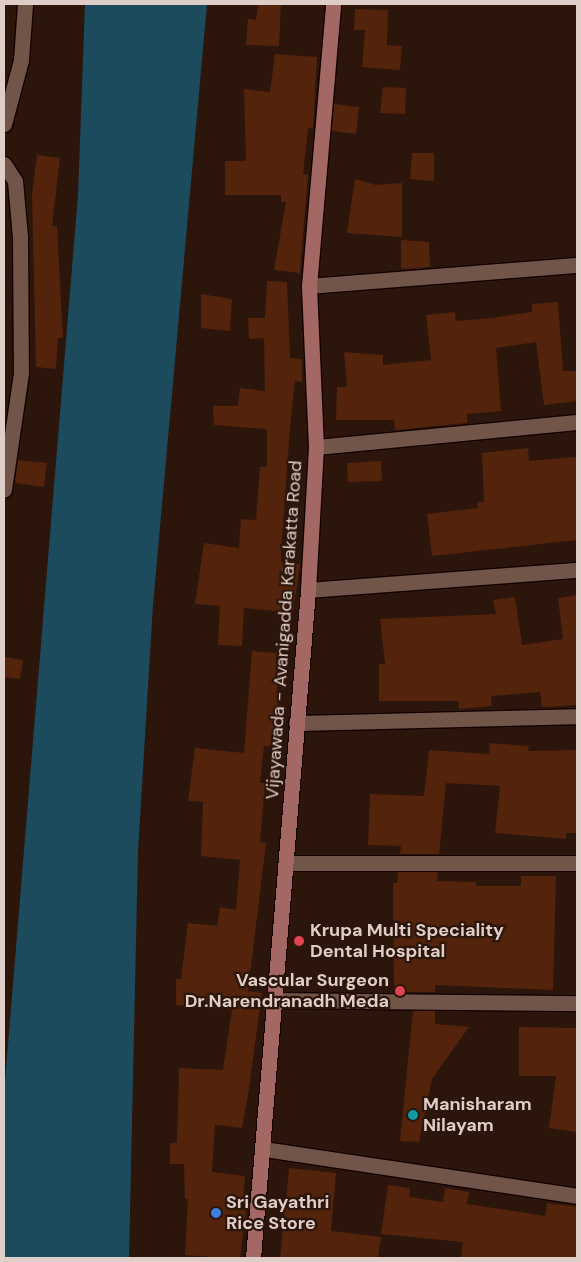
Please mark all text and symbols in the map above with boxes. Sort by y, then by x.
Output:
street label: Vijayawada - Avanigadda Karakatta Road [261,460,307,800]
place label: Krupa Multi Speciality Dental Hospital [310,920,504,962]
marker: Krupa Multi Speciality Dental Hospital [292,934,306,948]
place label: Vascular Surgeon Dr.Narendranadh Meda [185,970,389,1012]
marker: Vascular Surgeon Dr.Narendranadh Meda [393,984,407,998]
place label: Manisharam Nilayam [423,1094,532,1136]
marker: Manisharam Nilayam [407,1109,419,1121]
place label: Sri Gayathri Rice Store [226,1192,329,1234]
marker: Sri Gayathri Rice Store [210,1207,222,1219]

